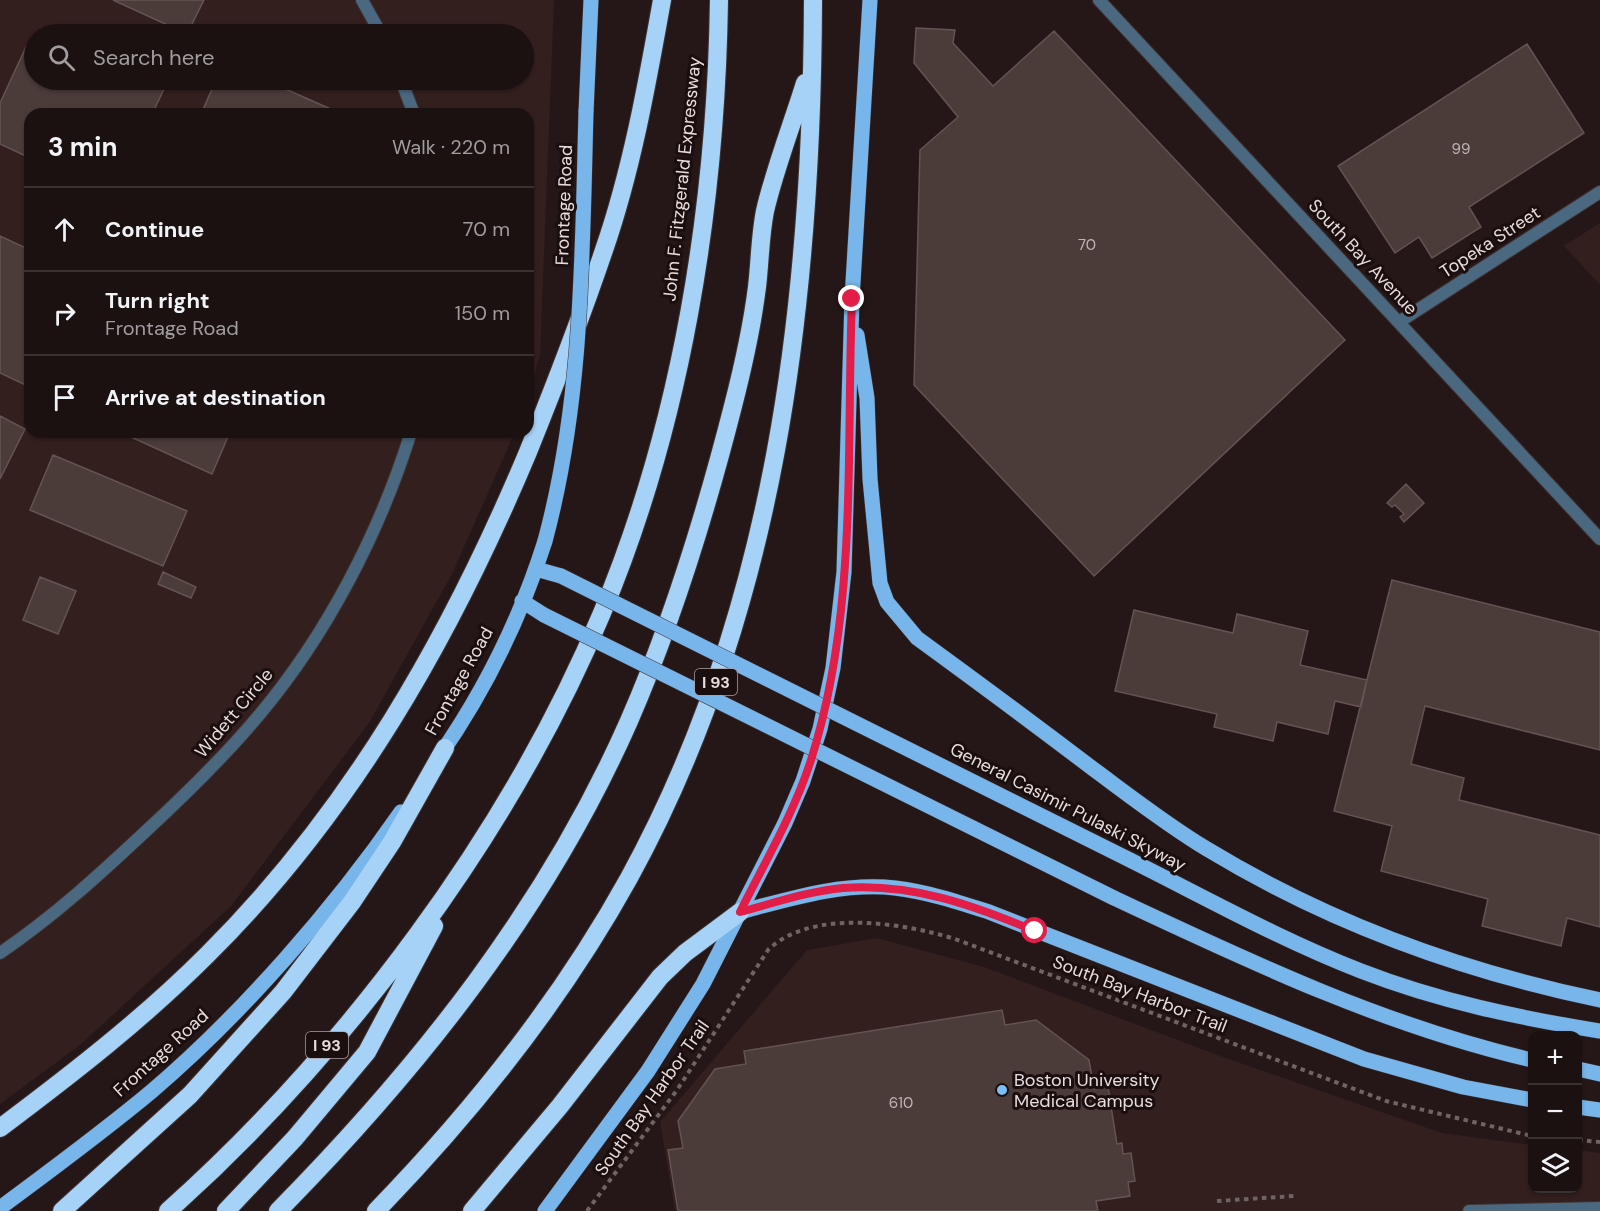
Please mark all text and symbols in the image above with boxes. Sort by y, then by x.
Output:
search box [24,24,534,90]
icon: search [45,41,78,74]
text: Search here [93,43,214,72]
street label: John F. Fitzgerald Expressway [657,56,707,302]
text: 3 min [48,130,117,164]
text: Walk · 220 m [392,134,510,160]
house number: 99 [1452,139,1470,159]
street label: Frontage Road [550,144,578,266]
street label: South Bay Avenue [1303,194,1423,320]
street label: Topeka Street [1435,201,1545,283]
icon: ahead [48,213,81,246]
text: Continue [105,215,204,244]
text: 70 m [463,216,510,242]
house number: 70 [1078,235,1096,255]
route end [838,285,864,311]
text: Turn right [105,286,210,315]
icon: right [48,297,81,330]
text: 150 m [455,300,510,326]
text: Frontage Road [105,315,239,341]
icon: arrive [48,381,81,414]
text: Arrive at destination [105,383,326,412]
street label: Frontage Road [419,623,499,739]
street label: Widett Circle [189,663,279,763]
road number: I 93 [695,669,737,695]
street label: General Casimir Pulaski Skyway [946,737,1190,877]
route start [1021,917,1047,943]
street label: South Bay Harbor Trail [1049,950,1231,1038]
street label: Frontage Road [108,1004,214,1102]
street label: South Bay Harbor Trail [589,1015,715,1181]
map controls [1528,1031,1582,1193]
button: + [1528,1031,1582,1085]
road number: I 93 [306,1032,348,1058]
place label: Boston University Medical Campus [1014,1068,1160,1113]
marker: Boston University Medical Campus [995,1083,1009,1097]
button: − [1528,1085,1582,1139]
house number: 610 [889,1093,913,1113]
button: layers [1528,1139,1582,1193]

